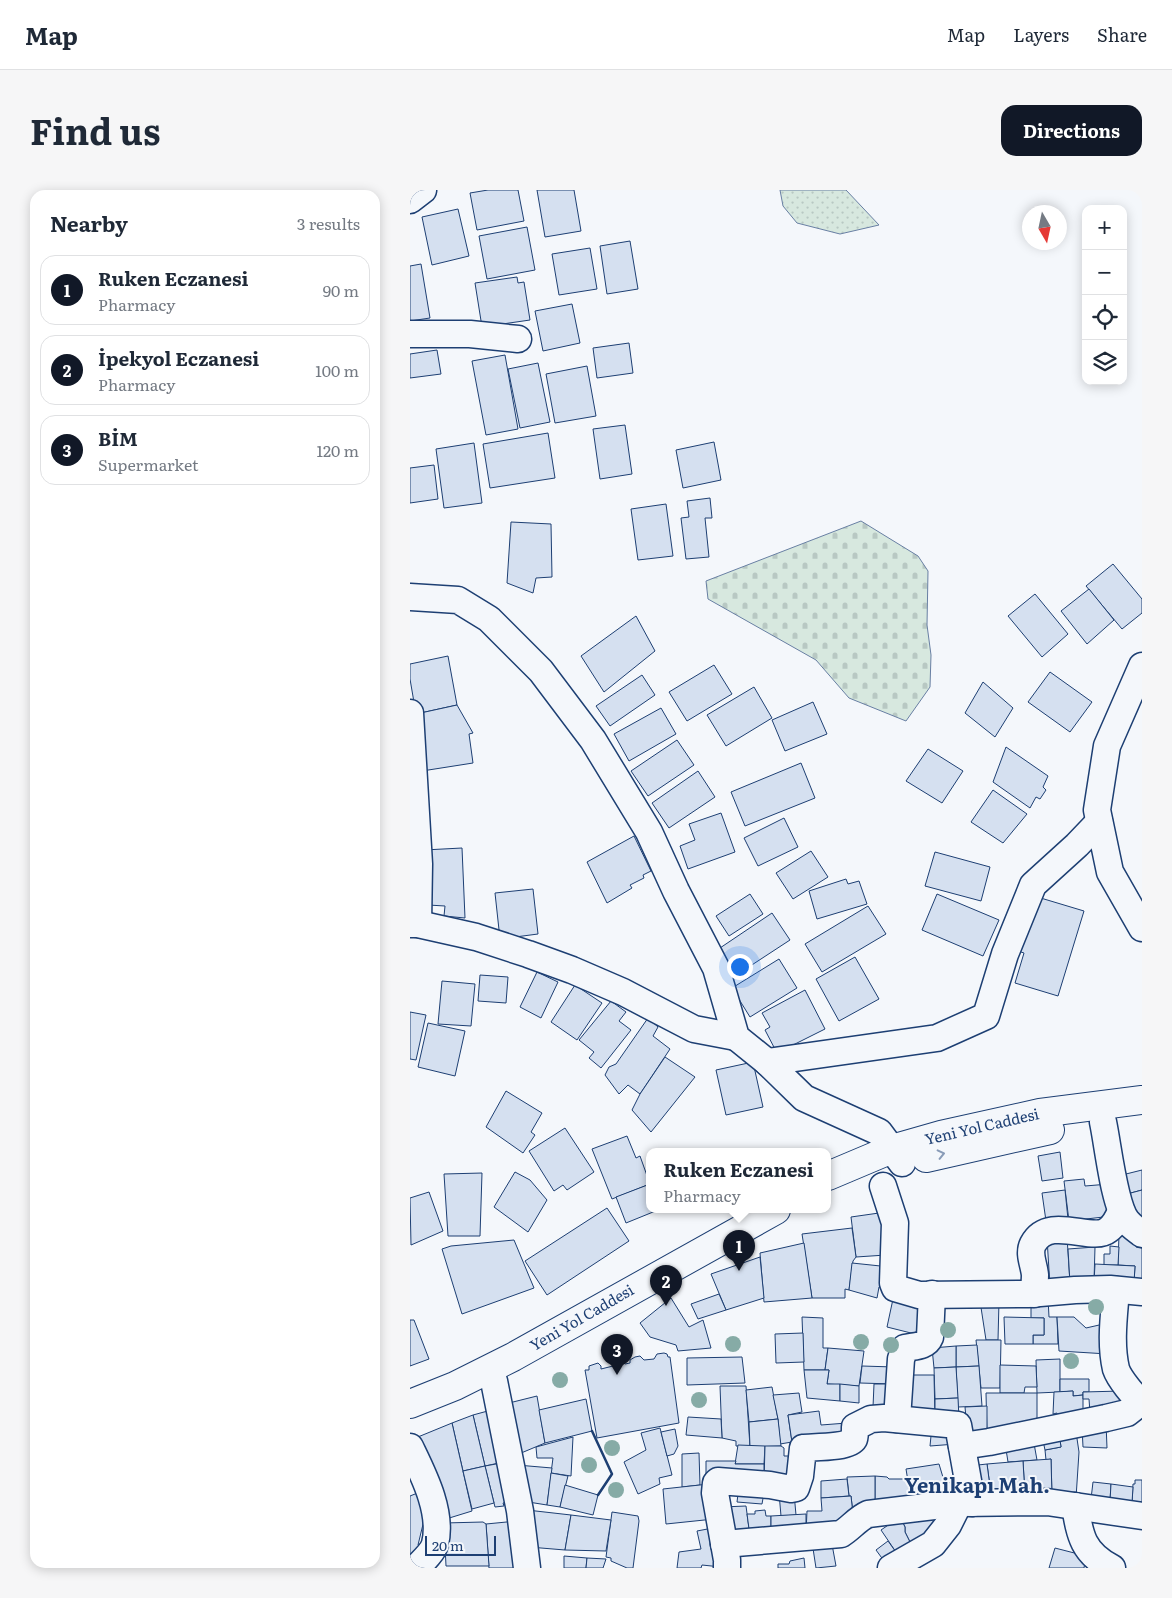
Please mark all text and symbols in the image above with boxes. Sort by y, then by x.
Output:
text: Map [25,17,78,52]
text: Map [947,21,985,48]
text: Layers [1013,21,1069,48]
text: Share [1097,21,1147,48]
text: Find us [30,104,160,156]
button: Directions [1001,105,1142,156]
north arrow [1022,205,1067,250]
map controls [1082,205,1127,385]
button: + [1082,205,1127,250]
text: Nearby [50,207,128,238]
text: 3 results [297,211,360,235]
button: − [1082,250,1127,295]
text: Ruken Eczanesi [98,264,248,292]
text: 1 [64,278,70,302]
text: 90 m [323,278,359,302]
text: Pharmacy [98,292,176,316]
button: locate [1082,295,1127,340]
button: layers [1082,340,1127,385]
text: İpekyol Eczanesi [98,344,259,372]
text: 2 [63,358,71,382]
text: 100 m [315,358,359,382]
text: Pharmacy [98,372,176,396]
text: BİM [98,424,138,452]
text: 3 [63,438,71,462]
text: 120 m [316,438,359,462]
text: Supermarket [98,452,198,476]
your location [727,954,753,980]
street label: Yeni Yol Caddesi [922,1101,1041,1150]
popup [646,1148,831,1213]
one-way arrow [936,1149,945,1160]
text: Ruken Eczanesi [663,1155,814,1183]
text: Pharmacy [663,1183,741,1207]
pin: 1 [723,1230,755,1271]
pin: 2 [650,1265,682,1306]
street label: Yeni Yol Caddesi [525,1278,637,1356]
pin: 3 [601,1334,633,1375]
district label: Yenikapı Mah. [904,1469,1050,1499]
scale bar [425,1533,496,1556]
text: 20 m [432,1535,464,1555]

